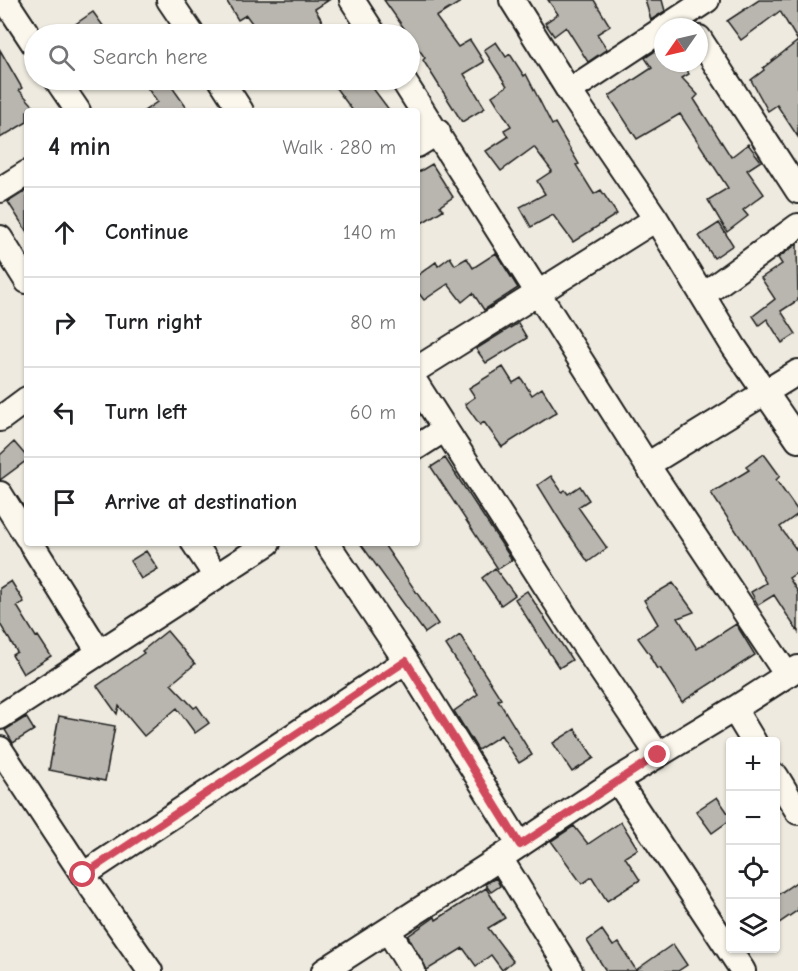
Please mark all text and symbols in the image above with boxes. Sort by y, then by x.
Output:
north arrow [654,18,708,72]
search box [24,24,420,90]
icon: search [45,41,78,74]
text: Search here [93,44,208,70]
text: 4 min [48,132,111,162]
text: Walk · 280 m [283,136,396,159]
icon: ahead [48,216,81,249]
text: Continue [105,219,188,245]
text: 140 m [343,221,396,244]
icon: right [48,306,81,339]
text: Turn right [105,309,202,335]
text: 80 m [350,311,396,334]
icon: left [48,396,81,429]
text: Turn left [105,399,187,425]
text: 60 m [350,401,396,424]
icon: arrive [48,486,81,519]
text: Arrive at destination [105,489,297,515]
map controls [726,737,780,953]
button: + [726,737,780,791]
route end [644,741,670,767]
button: − [726,791,780,845]
button: locate [726,845,780,899]
route start [69,861,95,887]
button: layers [726,899,780,953]

